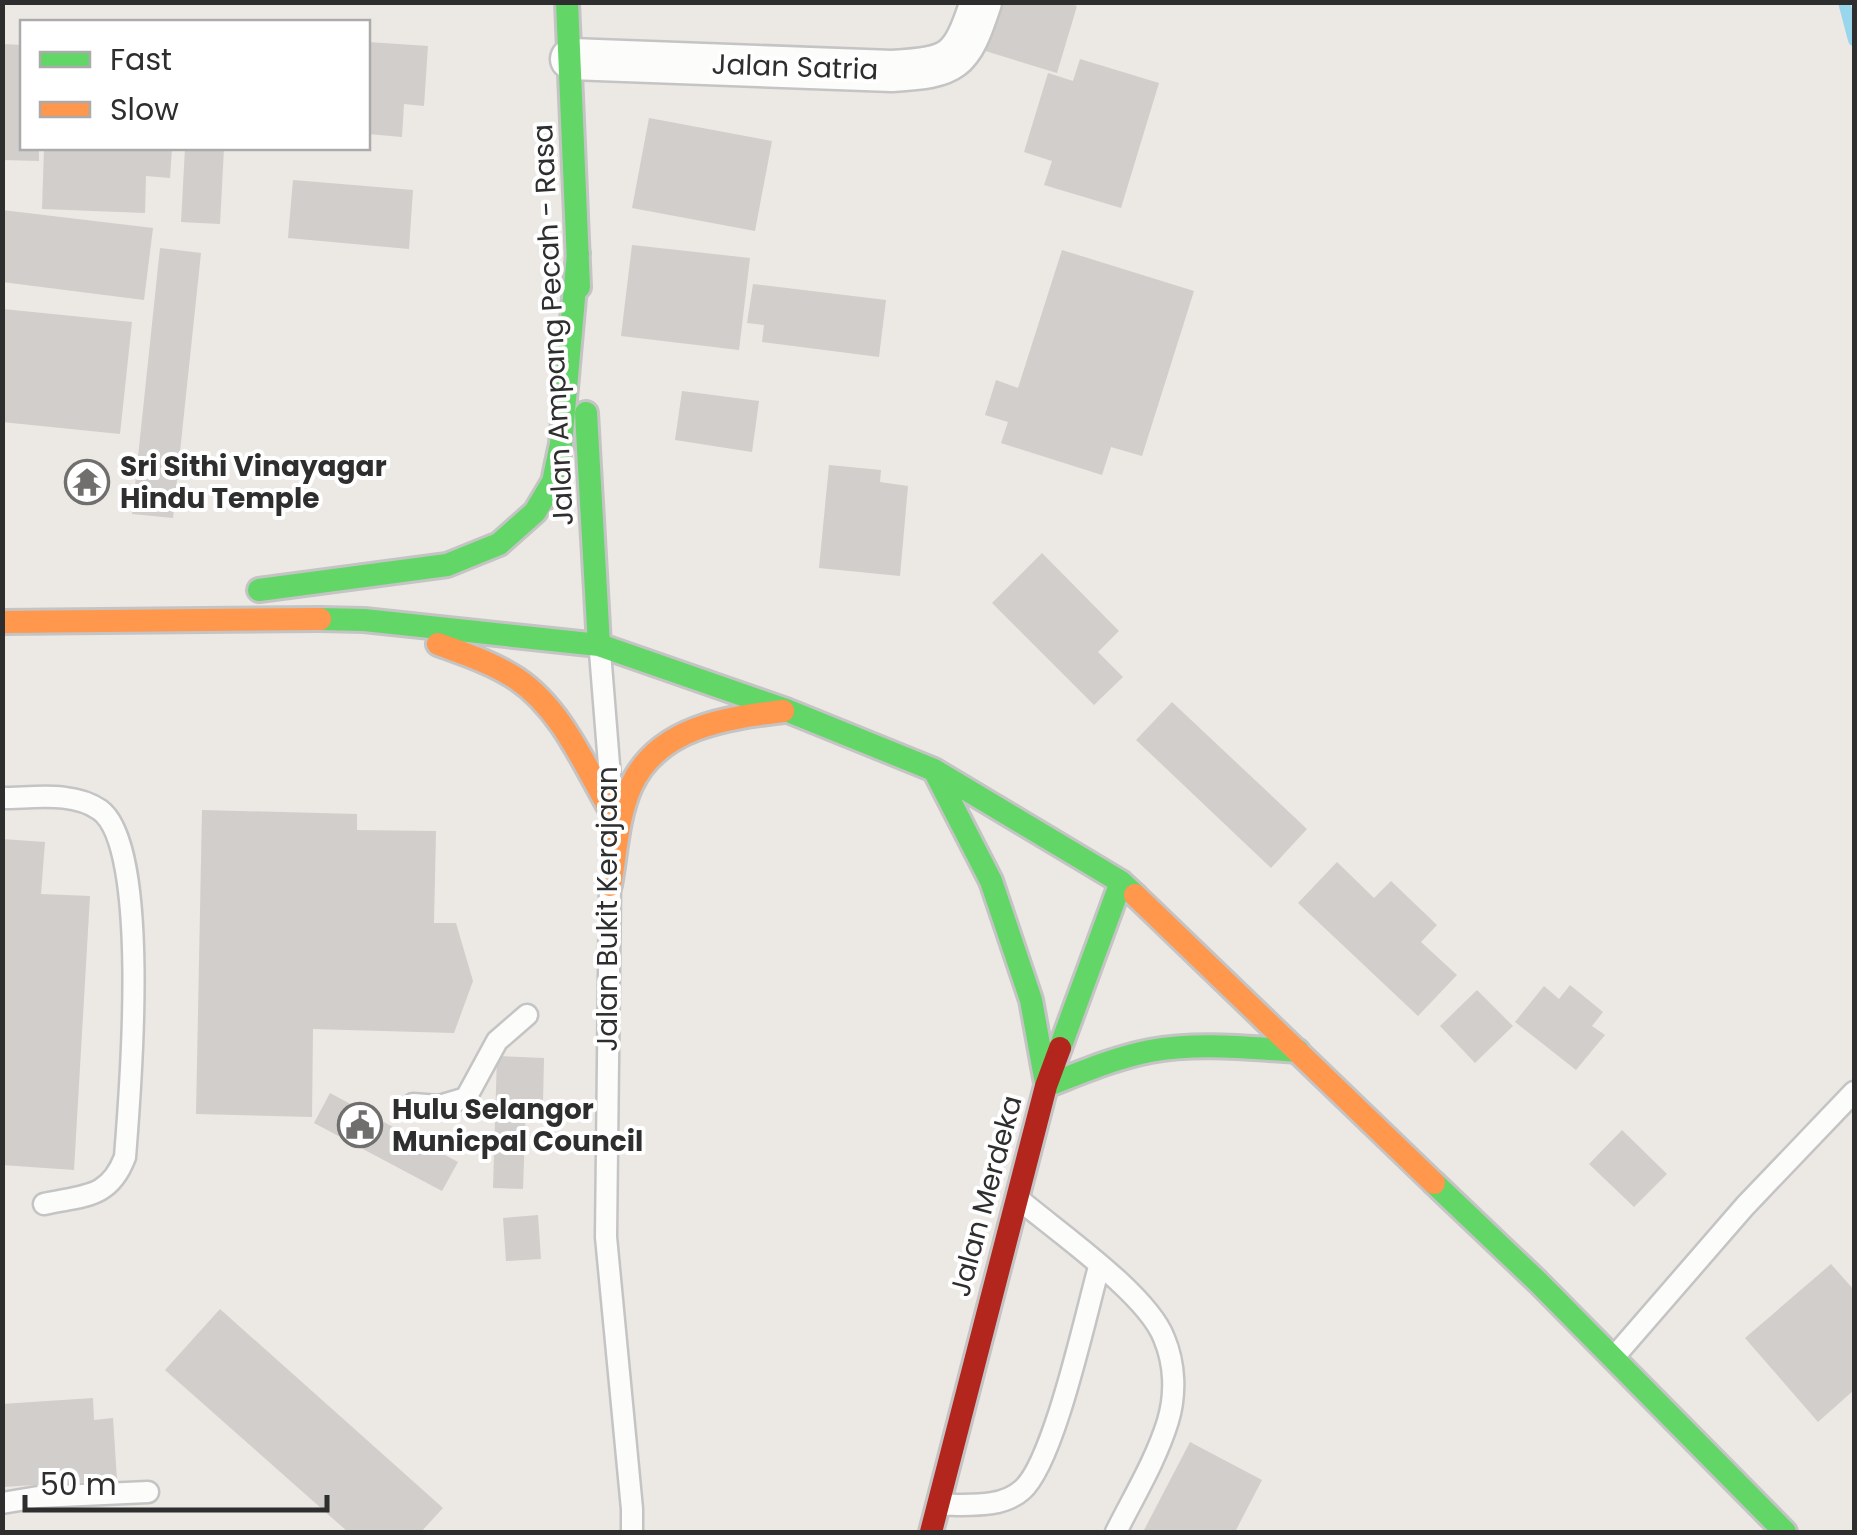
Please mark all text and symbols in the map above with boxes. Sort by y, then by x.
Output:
legend [20,20,370,150]
text: Fast [110,38,172,81]
street label: Jalan Satria [711,45,879,89]
text: Slow [110,88,179,131]
street label: Jalan Ampang Pecah - Rasa [523,123,583,527]
place label: Sri Sithi Vinayagar Hindu Temple [120,447,387,518]
temple icon: Sri Sithi Vinayagar Hindu Temple [64,459,110,505]
street label: Jalan Bukit Kerajaan [588,766,627,1052]
place label: Hulu Selangor Municpal Council [392,1090,643,1161]
street label: Jalan Merdeka [940,1091,1032,1301]
public building icon: Hulu Selangor Municpal Council [337,1102,383,1148]
scale bar [25,1450,328,1512]
text: 50 m [40,1463,117,1506]

